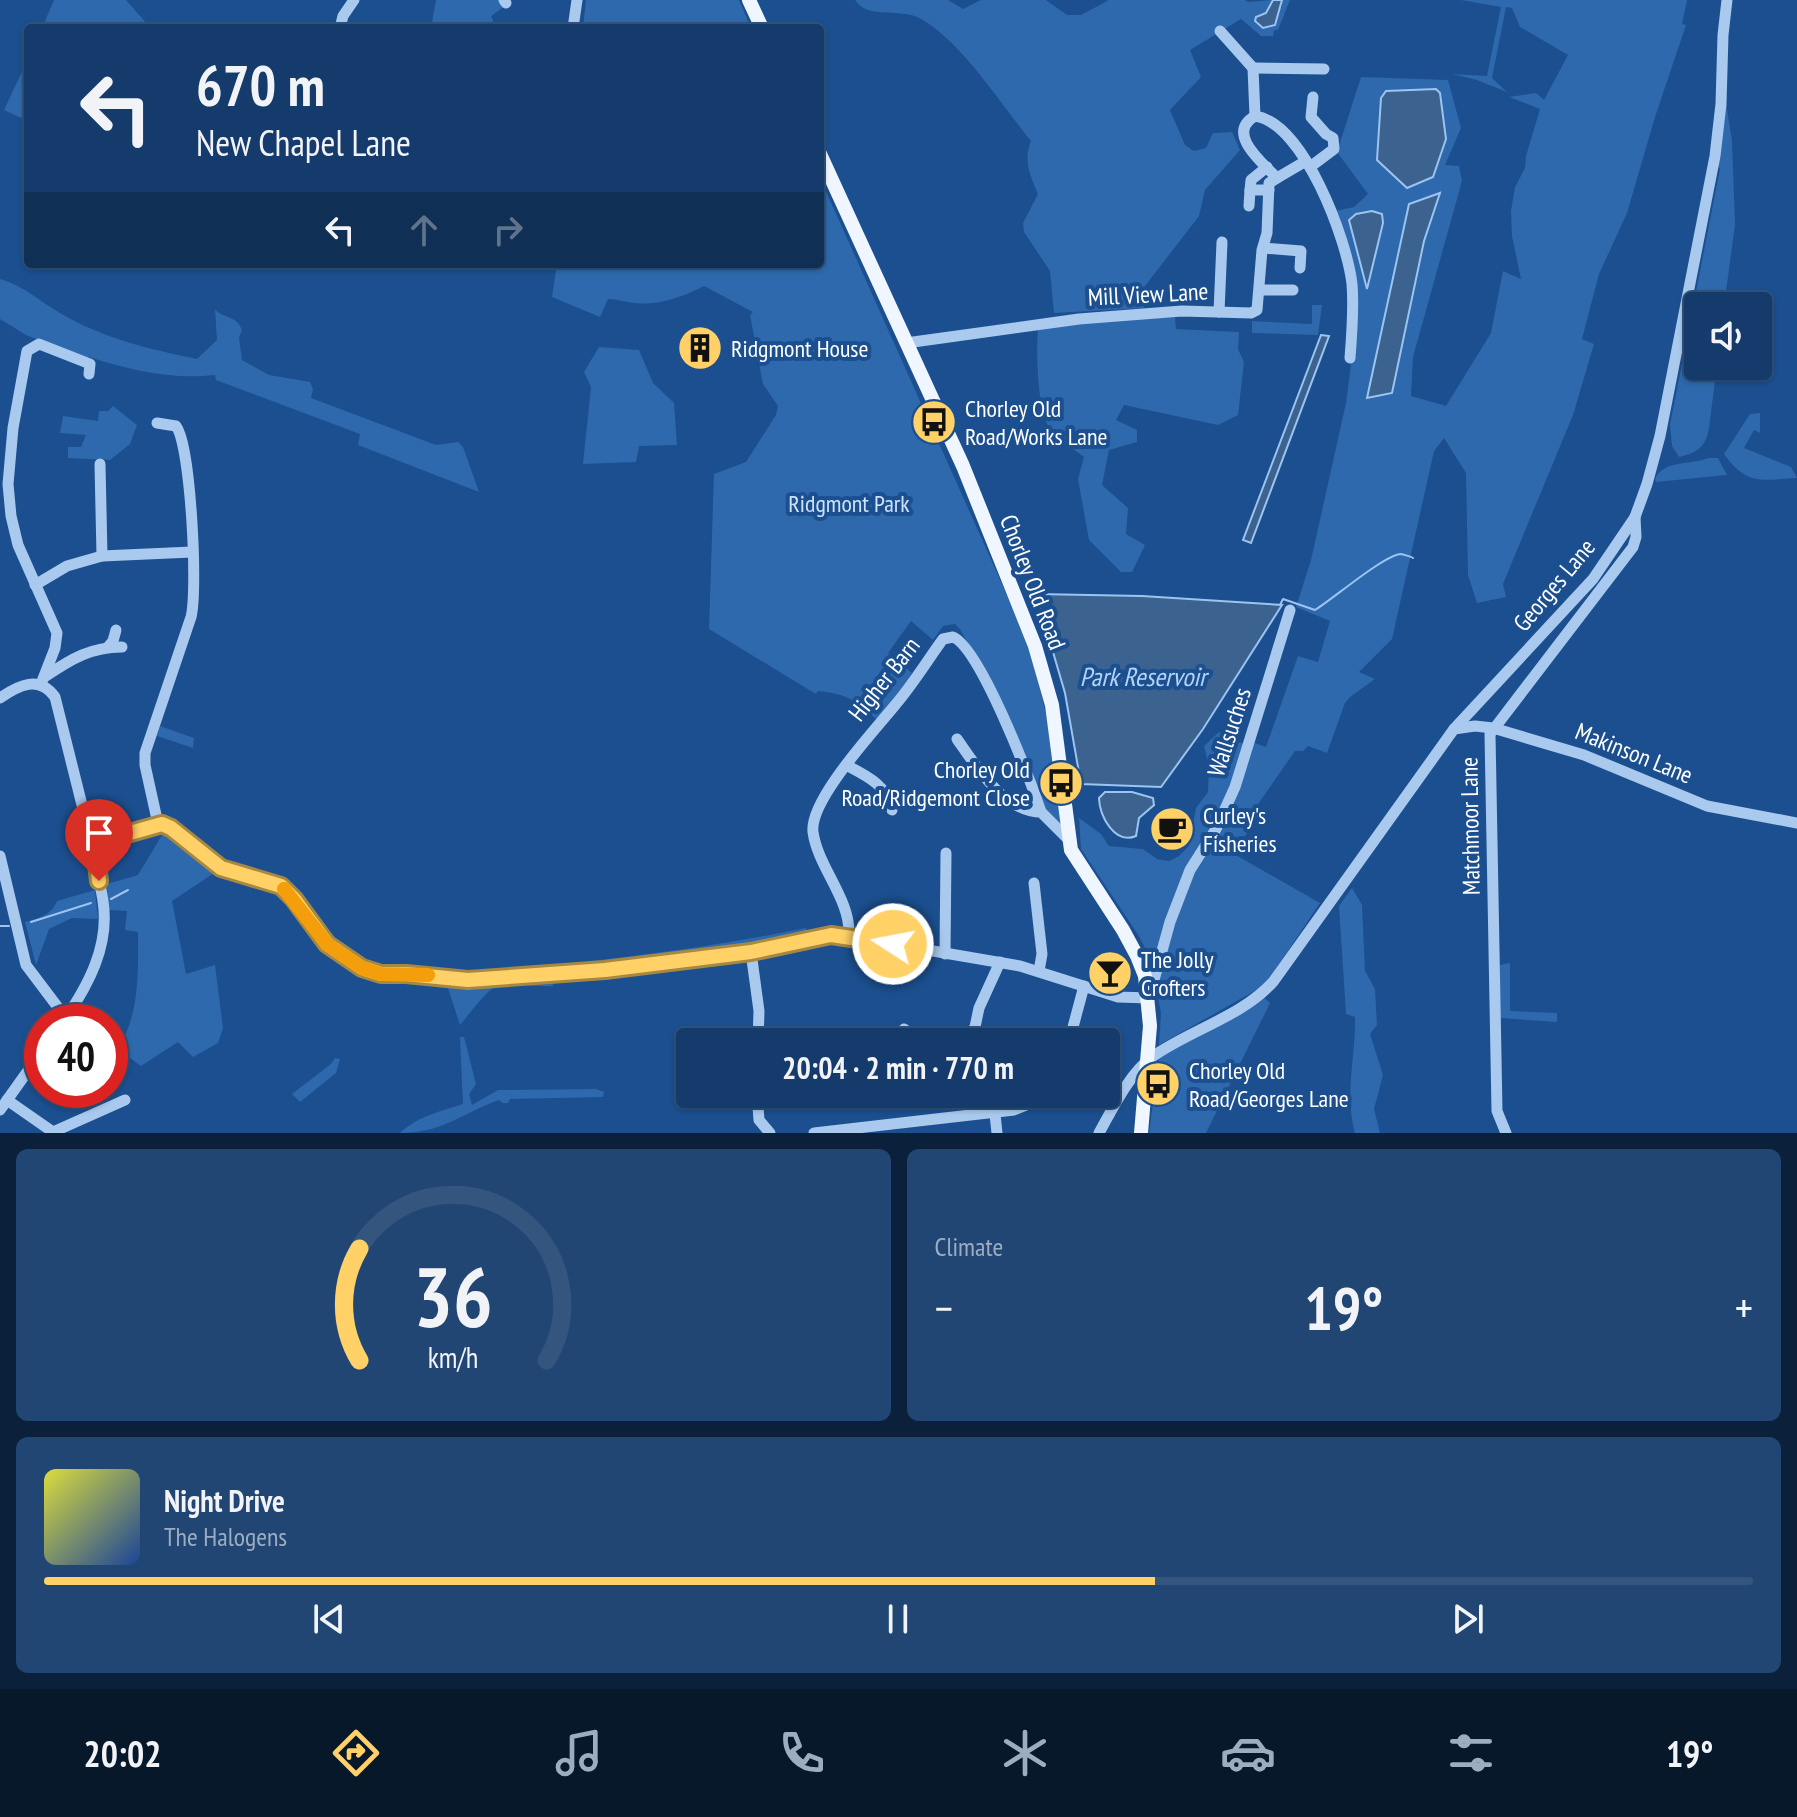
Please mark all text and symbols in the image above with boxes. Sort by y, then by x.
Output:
text: 670 m [196,49,325,121]
icon: left [64,56,168,160]
text: New Chapel Lane [196,119,411,166]
icon: left [318,208,362,252]
icon: ahead [402,208,446,252]
icon: right [486,208,530,252]
street label: Mill View Lane [1087,275,1209,313]
map controls [1684,292,1772,380]
button: sound [1684,292,1772,380]
building icon: Ridgmont House [676,324,724,372]
place label: Ridgmont House [731,333,868,364]
place label: Chorley Old Road/Works Lane [965,393,1107,452]
bus stop icon: Chorley Old Road/Works Lane [910,398,958,446]
park label: Ridgmont Park [788,488,910,519]
street label: Chorley Old Road [993,510,1073,654]
street label: Georges Lane [1506,532,1602,638]
street label: Higher Barn [841,631,927,727]
water label: Park Reservoir [1080,660,1210,693]
street label: Wallsuches [1200,684,1258,780]
street label: Makinson Lane [1571,715,1697,791]
place label: Chorley Old Road/Ridgemont Close [841,754,1030,813]
street label: Matchmoor Lane [1453,757,1487,895]
bus stop icon: Chorley Old Road/Ridgemont Close [1037,759,1085,807]
pin [65,799,133,881]
place label: Curley's Fisheries [1203,800,1277,859]
cafe icon: Curley's Fisheries [1148,805,1196,853]
icon: arrive [77,811,121,855]
position arrow [851,902,935,986]
place label: The Jolly Crofters [1141,944,1214,1003]
bar icon: The Jolly Crofters [1086,949,1134,997]
speed limit sign: 40 [24,1004,128,1108]
text: 20:04 · 2 min · 770 m [782,1048,1014,1087]
place label: Chorley Old Road/Georges Lane [1189,1055,1349,1114]
bus stop icon: Chorley Old Road/Georges Lane [1134,1060,1182,1108]
text: Climate [935,1230,1003,1263]
text: 36 [413,1242,493,1350]
text: 19° [1304,1269,1383,1347]
text: − [935,1279,953,1336]
text: + [1735,1279,1753,1336]
text: km/h [428,1339,479,1376]
text: Night Drive [164,1481,285,1520]
text: The Halogens [164,1520,287,1553]
icon: previous [307,1597,351,1641]
icon: pause [876,1597,920,1641]
icon: next [1446,1597,1490,1641]
icon: directions [328,1725,384,1781]
icon: music [551,1725,607,1781]
icon: phone [774,1725,830,1781]
icon: climate [997,1725,1053,1781]
icon: car [1220,1725,1276,1781]
icon: filters [1443,1725,1499,1781]
text: 20:02 [83,1730,161,1777]
text: 19° [1666,1730,1713,1777]

